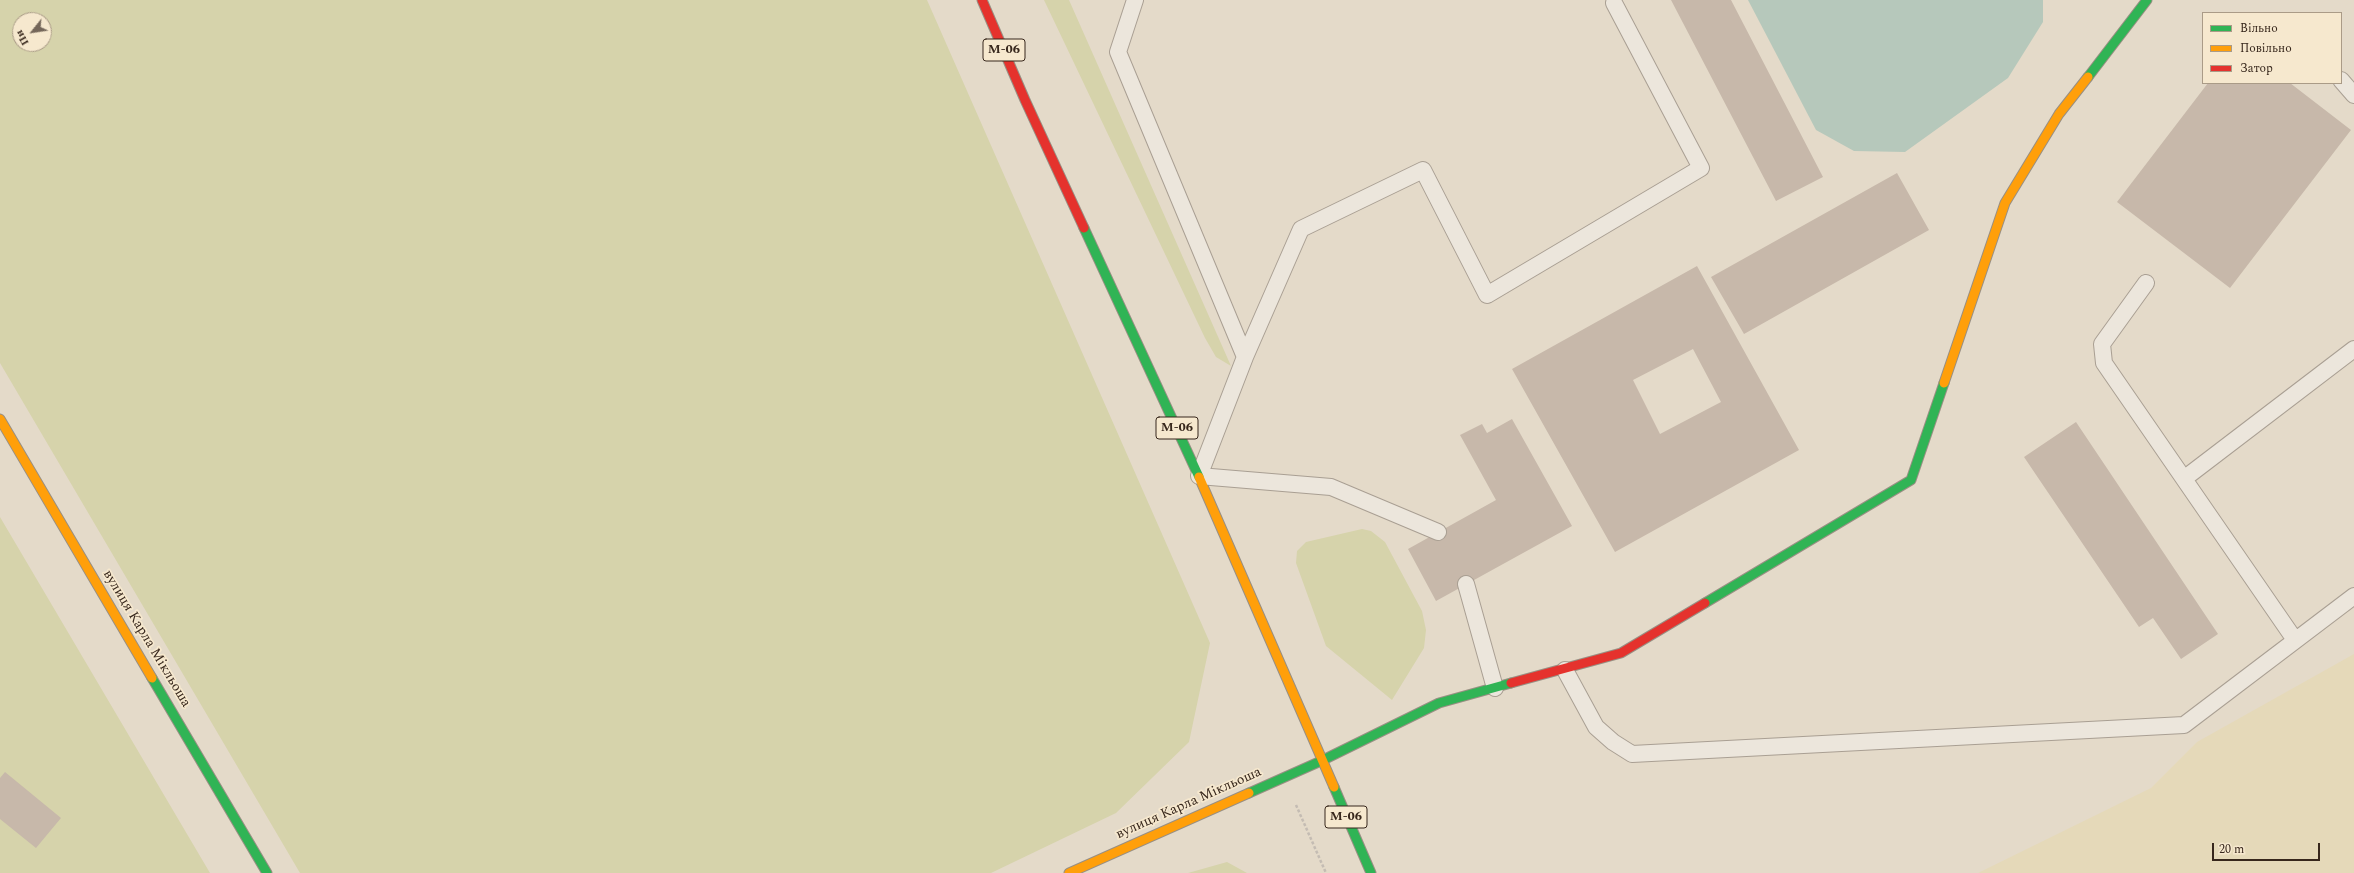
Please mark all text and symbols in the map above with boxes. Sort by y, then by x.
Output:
north arrow [12,12,52,52]
legend [2202,12,2342,84]
text: Вільно [2240,19,2278,38]
text: Пн [11,27,33,49]
road number: М-06 [983,39,1025,61]
text: Повільно [2240,39,2292,58]
text: Затор [2240,59,2273,78]
road number: М-06 [1156,417,1198,439]
street label: вулиця Карла Мікльоша [98,567,194,711]
street label: вулиця Карла Мікльоша [1114,764,1264,844]
road number: М-06 [1325,806,1367,828]
scale bar [2214,835,2322,861]
text: 20 m [2219,840,2244,859]

